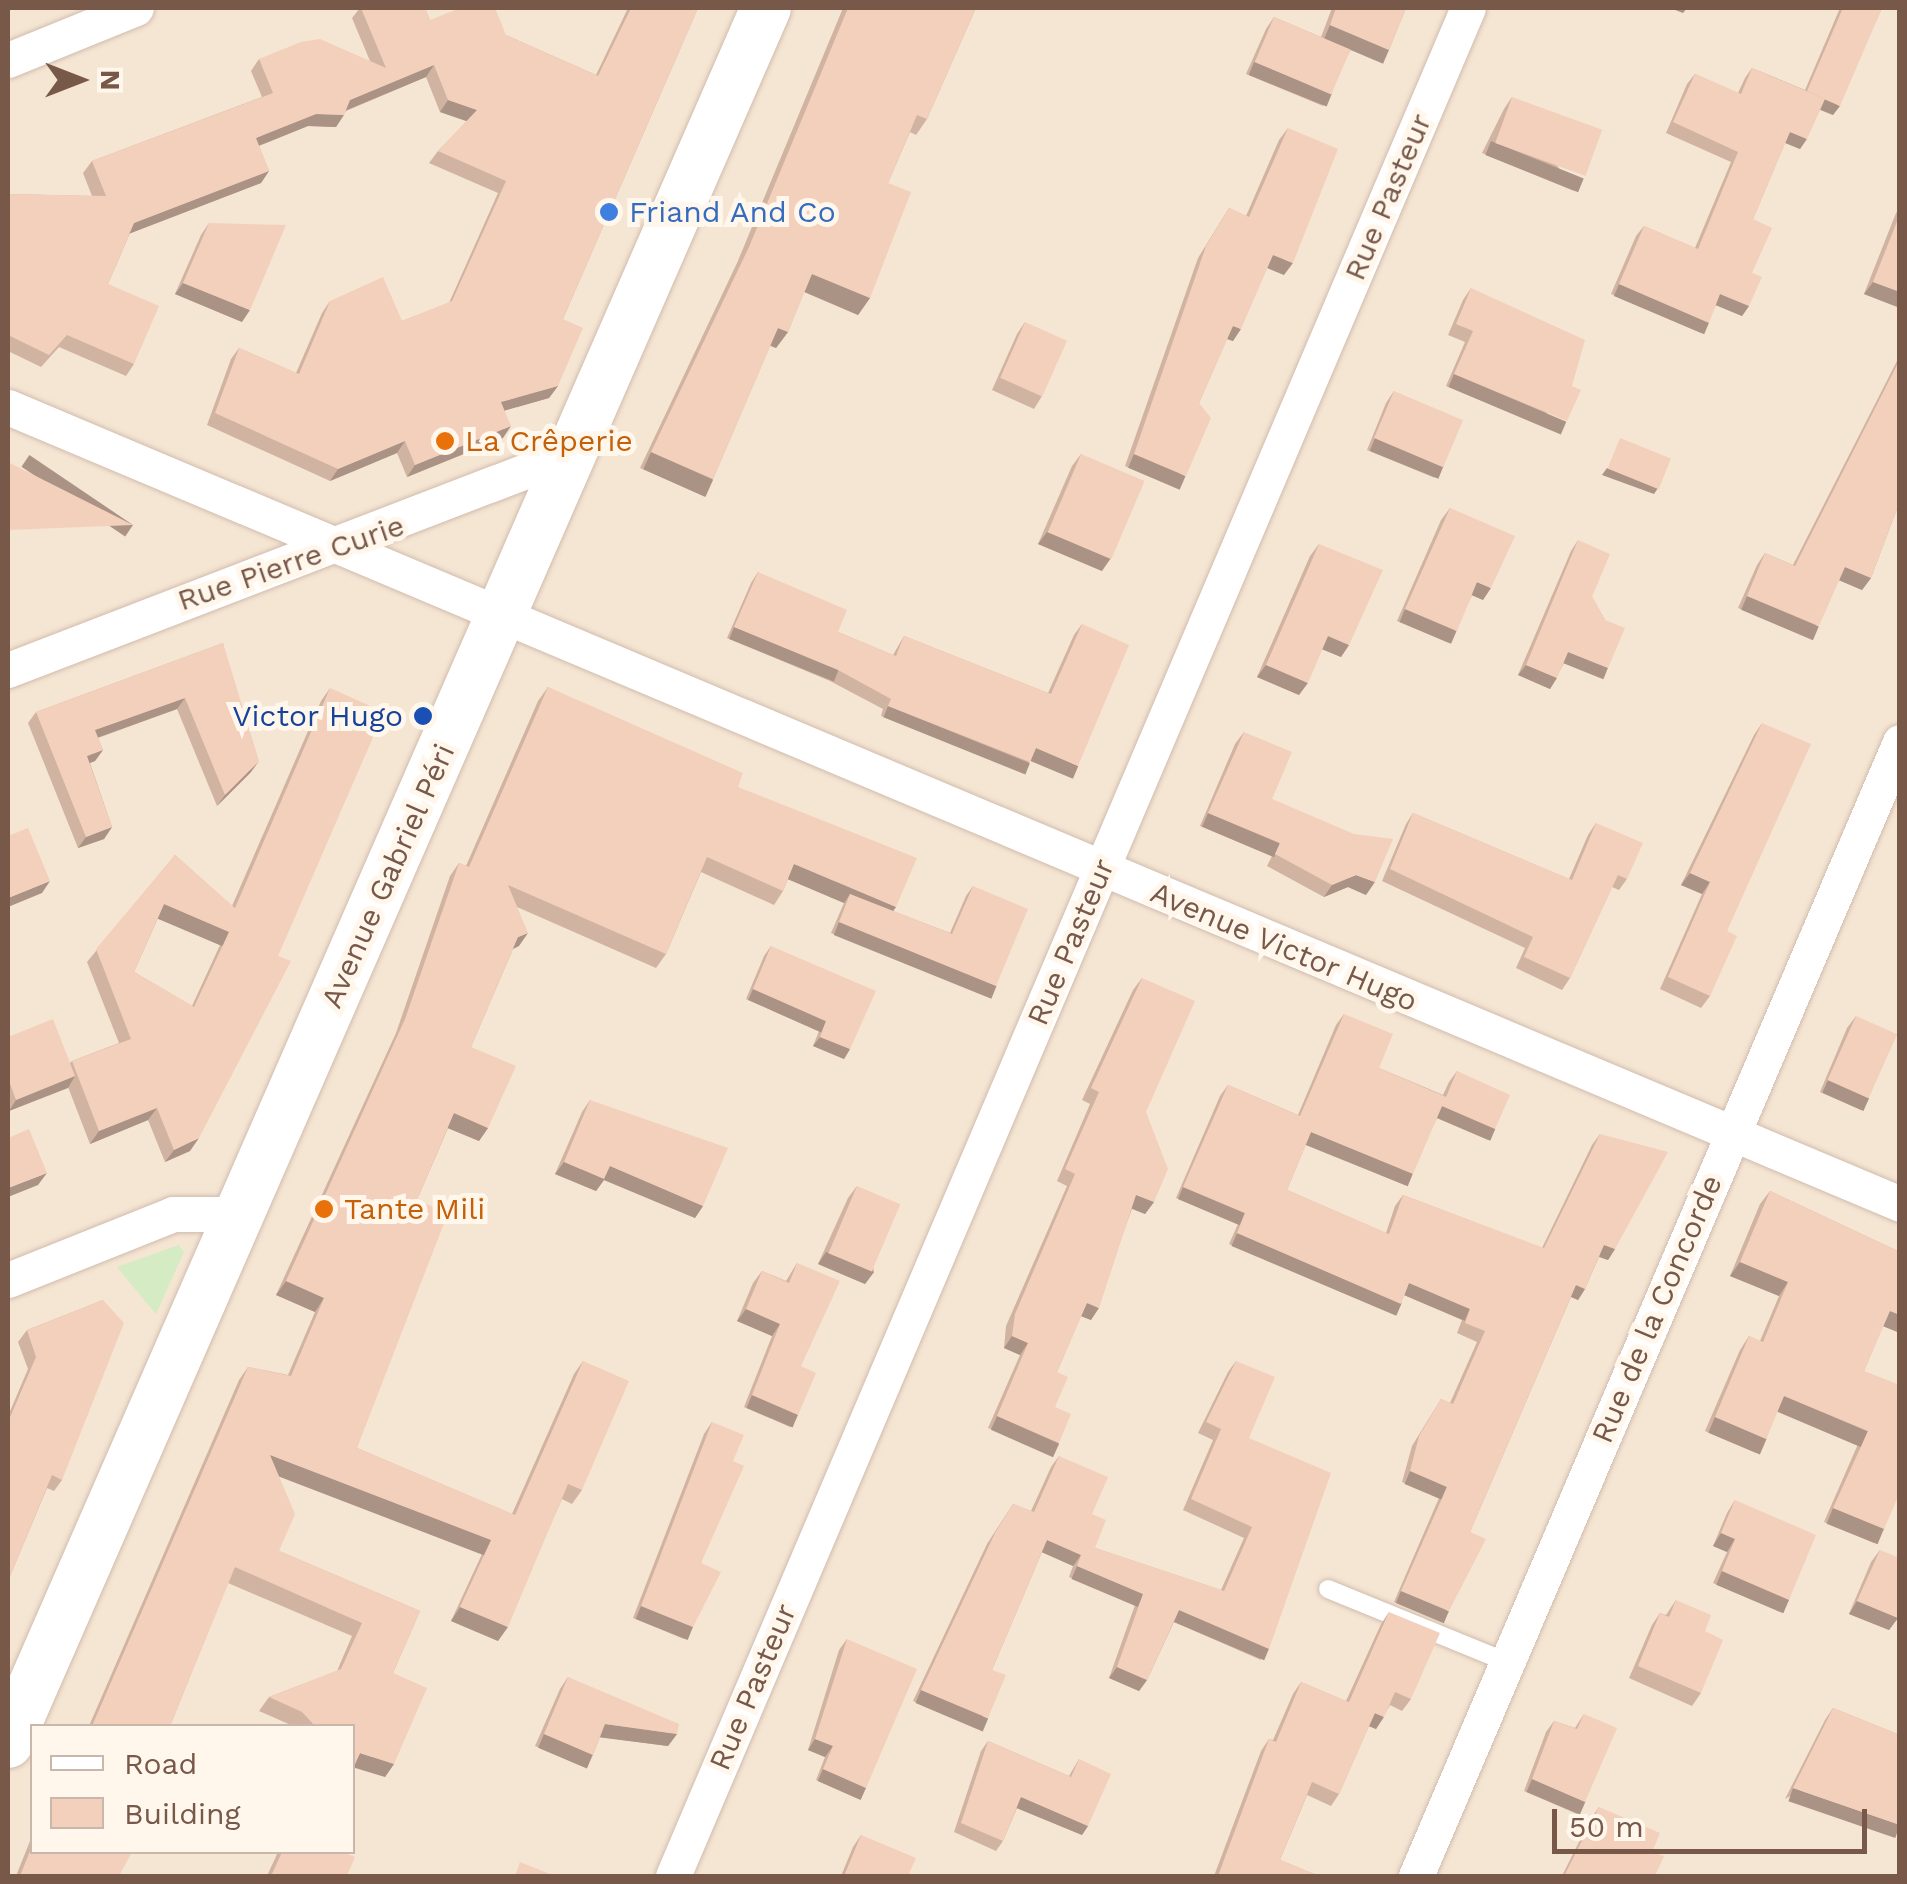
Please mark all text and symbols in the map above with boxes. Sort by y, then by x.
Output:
north arrow [30,30,130,130]
text: N [94,70,127,90]
street label: Rue Pasteur [1337,108,1439,286]
place label: Friand And Co [629,194,837,230]
marker: Friand And Co [598,201,620,223]
place label: La Crêperie [465,423,633,459]
marker: La Crêperie [434,430,456,452]
street label: Rue Pierre Curie [173,507,409,619]
place label: Victor Hugo [231,698,403,734]
marker: Victor Hugo [412,705,434,727]
street label: Avenue Gabriel Péri [313,738,463,1014]
street label: Rue Pasteur [1020,853,1122,1031]
street label: Avenue Victor Hugo [1144,874,1424,1020]
street label: Rue de la Concorde [1584,1169,1730,1449]
place label: Tante Mili [344,1191,485,1227]
marker: Tante Mili [313,1198,335,1220]
street label: Rue Pasteur [702,1598,804,1776]
legend [30,1724,355,1854]
text: Road [124,1746,197,1781]
scale bar [1557,1789,1872,1851]
text: Building [124,1796,241,1831]
text: 50 m [1569,1809,1644,1844]

